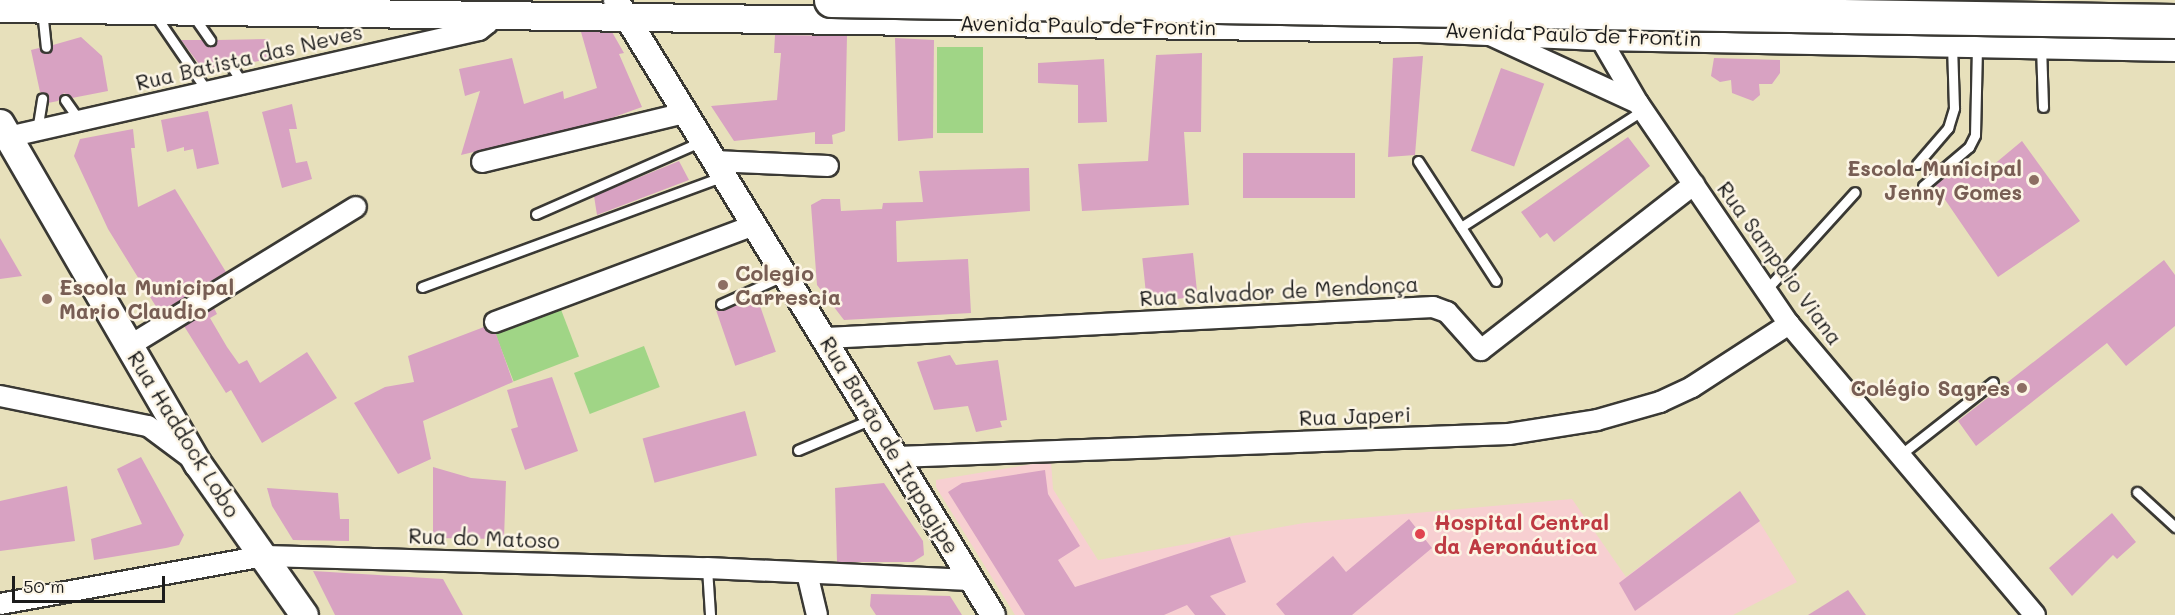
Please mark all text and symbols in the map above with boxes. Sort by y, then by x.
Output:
street label: Avenida Paulo de Frontin [960,10,1216,40]
street label: Avenida Paulo de Frontin [1445,17,1701,51]
street label: Rua Batista das Neves [133,19,365,95]
place label: Escola Municipal Jenny Gomes [1847,155,2022,205]
marker: Escola Municipal Jenny Gomes [2027,173,2041,187]
street label: Rua Sampaio Viana [1712,176,1848,350]
place label: Colegio Carrescia [735,260,841,310]
street label: Rua Salvador de Mendonça [1139,271,1419,311]
place label: Escola Municipal Mario Claudio [59,274,234,324]
marker: Colegio Carrescia [716,278,730,292]
marker: Escola Municipal Mario Claudio [40,292,54,306]
street label: Rua Barão de Itapagipe [815,332,965,558]
street label: Rua Haddock Lobo [123,346,245,522]
place label: Colégio Sagres [1851,375,2010,401]
marker: Colégio Sagres [2015,381,2029,395]
street label: Rua Japeri [1298,401,1412,431]
place label: Hospital Central da Aeronáutica [1434,509,1609,559]
street label: Rua do Matoso [408,523,560,553]
marker: Hospital Central da Aeronáutica [1411,525,1429,543]
scale bar [15,564,168,602]
text: 50 m [23,574,65,598]

